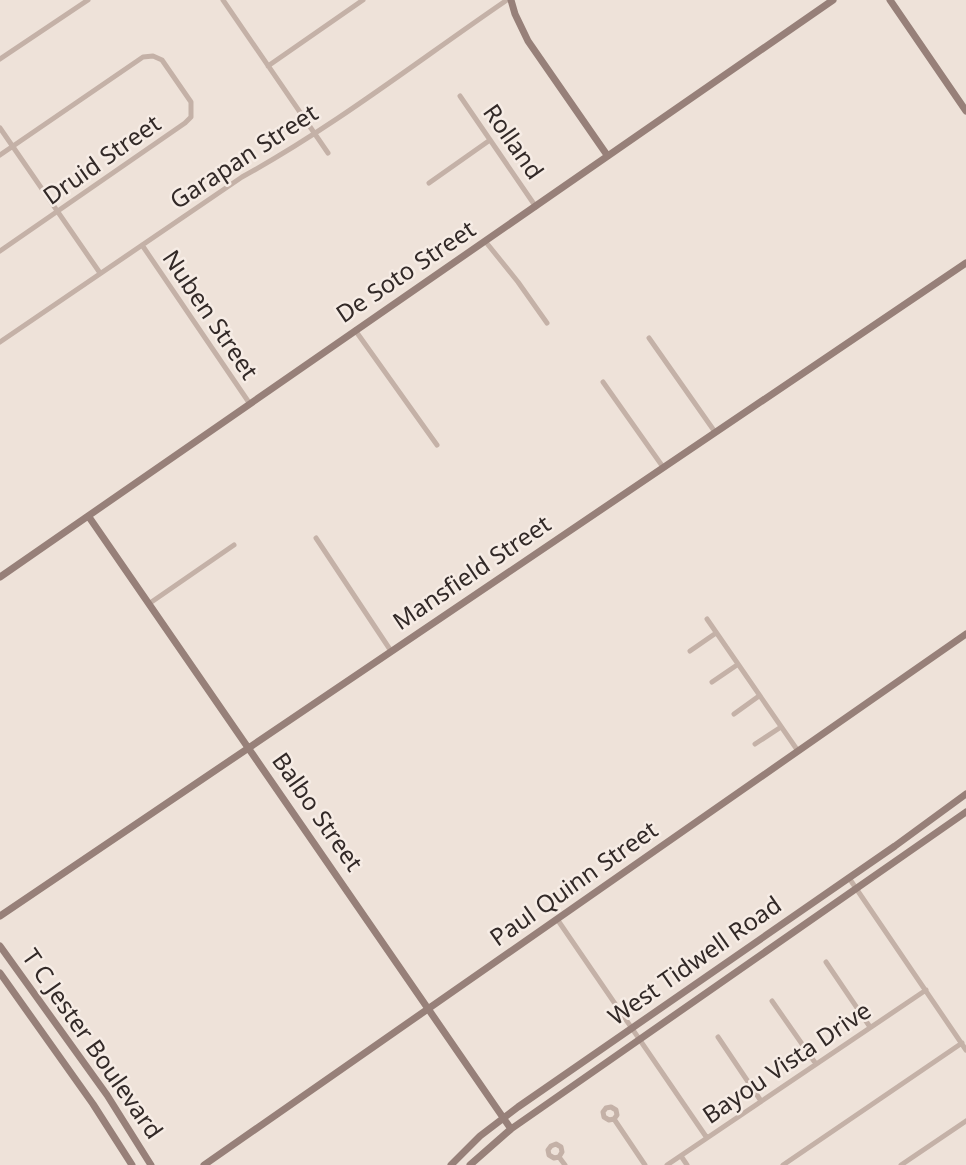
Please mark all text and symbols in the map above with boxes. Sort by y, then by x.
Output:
street label: Garapan Street [163,95,324,216]
street label: Rolland [476,97,552,185]
street label: Druid Street [36,106,167,211]
street label: De Soto Street [329,212,482,330]
street label: Nuben Street [156,243,267,386]
street label: Mansfield Street [386,507,557,637]
street label: Balbo Street [265,745,371,877]
street label: Paul Quinn Street [483,812,664,953]
street label: West Tidwell Road [601,888,787,1032]
street label: T C Jester Boulevard [15,942,171,1145]
street label: Bayou Vista Drive [695,993,877,1130]

